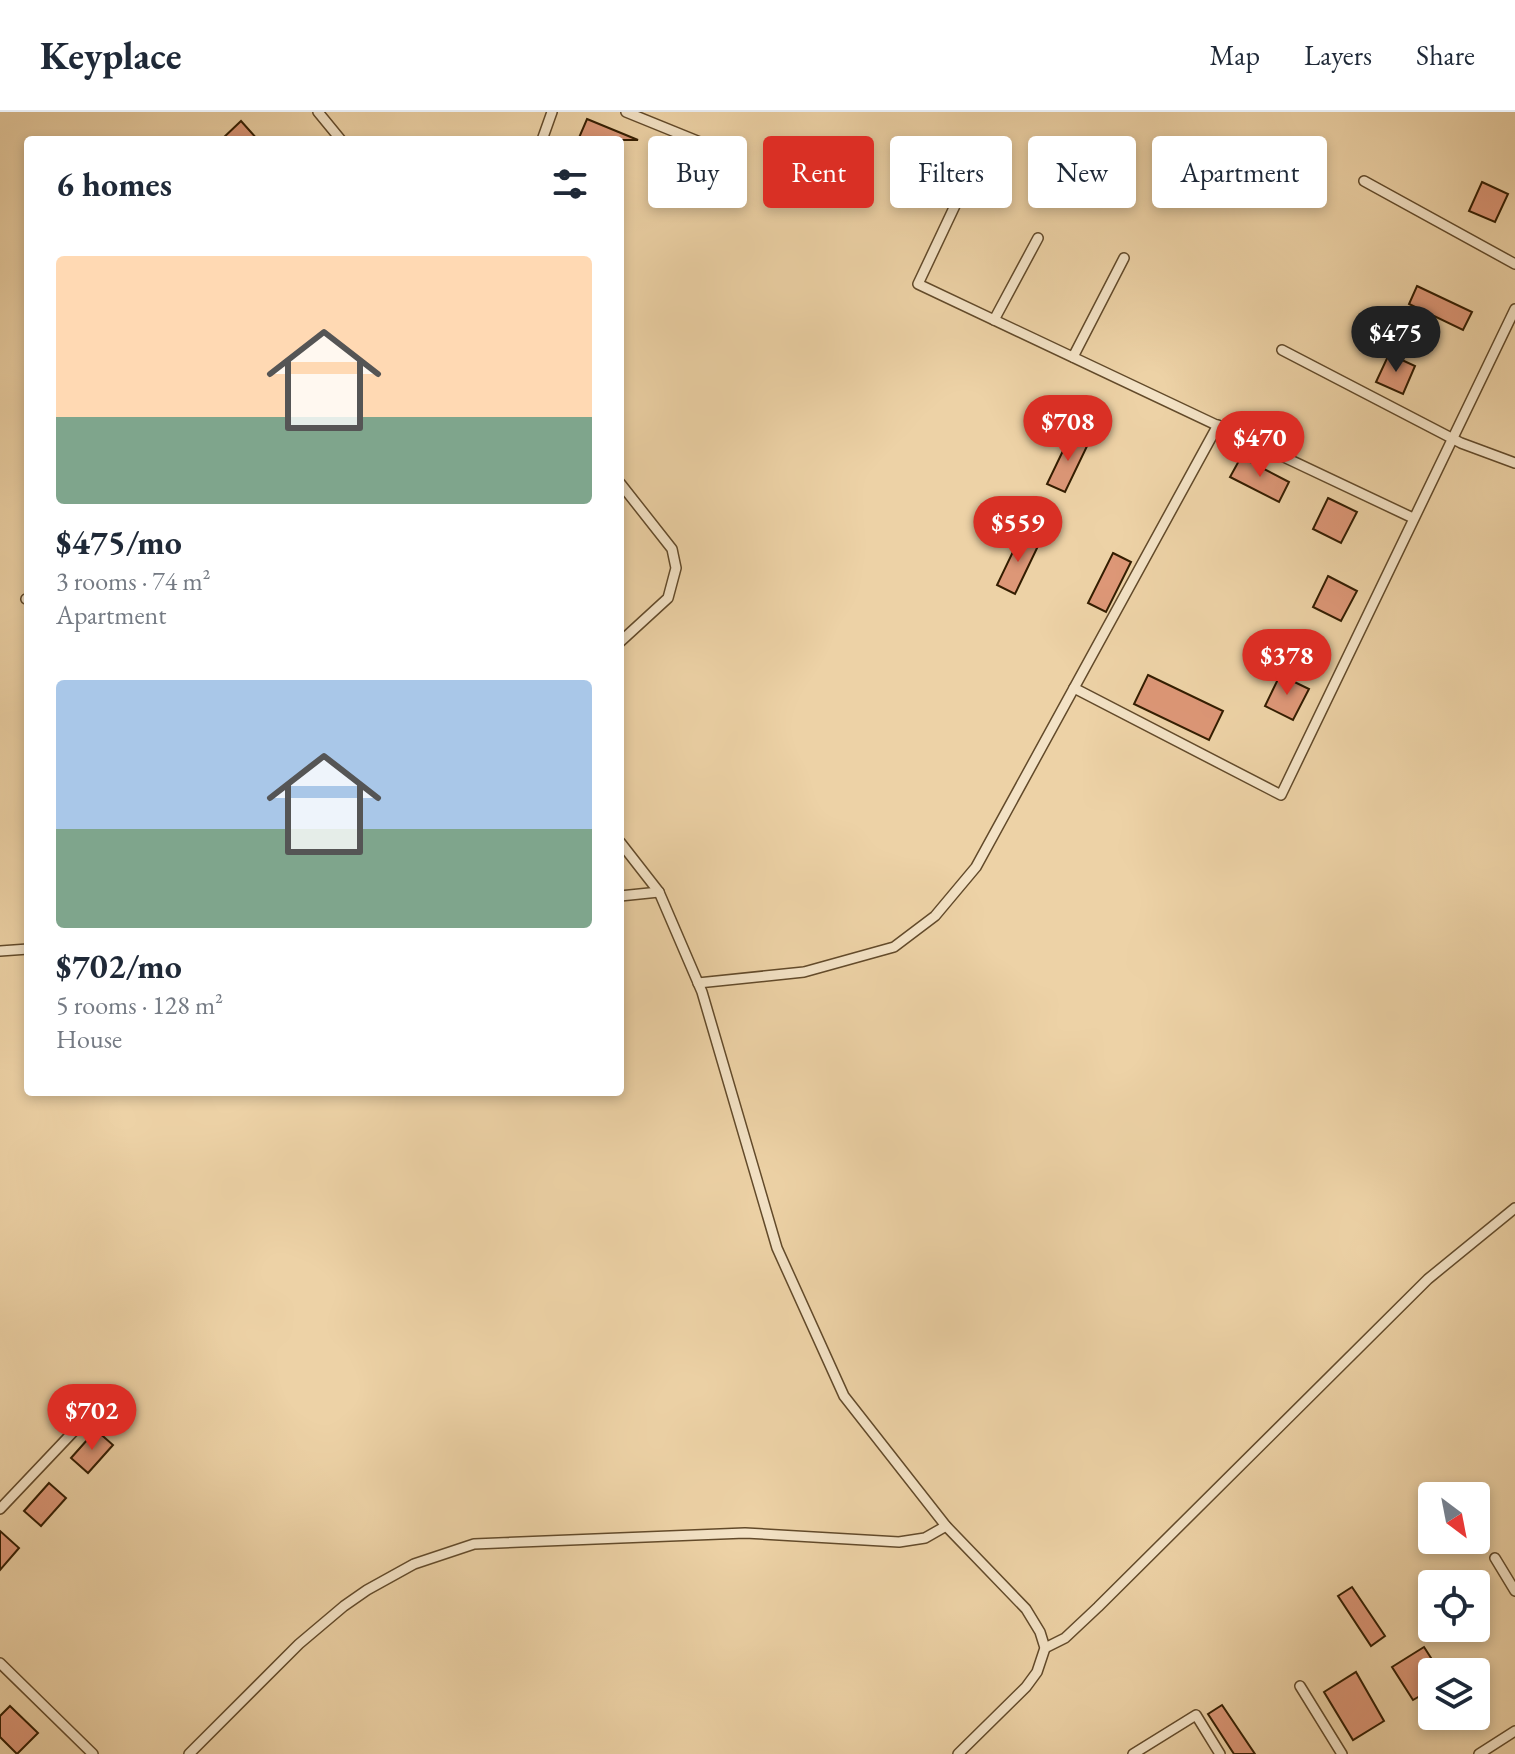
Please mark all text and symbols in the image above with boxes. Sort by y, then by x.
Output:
text: Keyplace [40,31,182,80]
text: Map [1210,37,1260,73]
text: Layers [1304,37,1372,73]
text: Share [1416,37,1475,73]
chip: Buy [648,136,747,208]
chip: Rent [763,136,874,208]
chip: Filters [890,136,1012,208]
chip: New [1028,136,1136,208]
chip: Apartment [1152,136,1327,208]
text: 6 homes [56,162,172,206]
icon: filters [548,162,592,206]
pin: $475 [1349,306,1443,374]
icon: home [252,308,396,452]
text: $475 [1369,315,1423,349]
pin: $708 [1021,395,1115,463]
text: $708 [1041,404,1095,438]
pin: $470 [1213,411,1307,479]
text: $470 [1233,420,1287,454]
pin: $559 [971,496,1065,564]
text: $559 [991,505,1045,539]
text: $475/mo [56,520,182,564]
text: 3 rooms · 74 m² [56,564,211,598]
text: Apartment [56,598,166,632]
pin: $378 [1240,629,1334,697]
text: $378 [1260,638,1314,672]
icon: home [252,732,396,876]
text: $702/mo [56,944,182,988]
text: 5 rooms · 128 m² [56,988,223,1022]
text: House [56,1022,122,1056]
pin: $702 [45,1384,139,1452]
text: $702 [65,1393,119,1427]
north arrow [1418,1482,1490,1554]
map controls [1418,1482,1490,1730]
button: locate [1418,1570,1490,1642]
button: layers [1418,1658,1490,1730]

